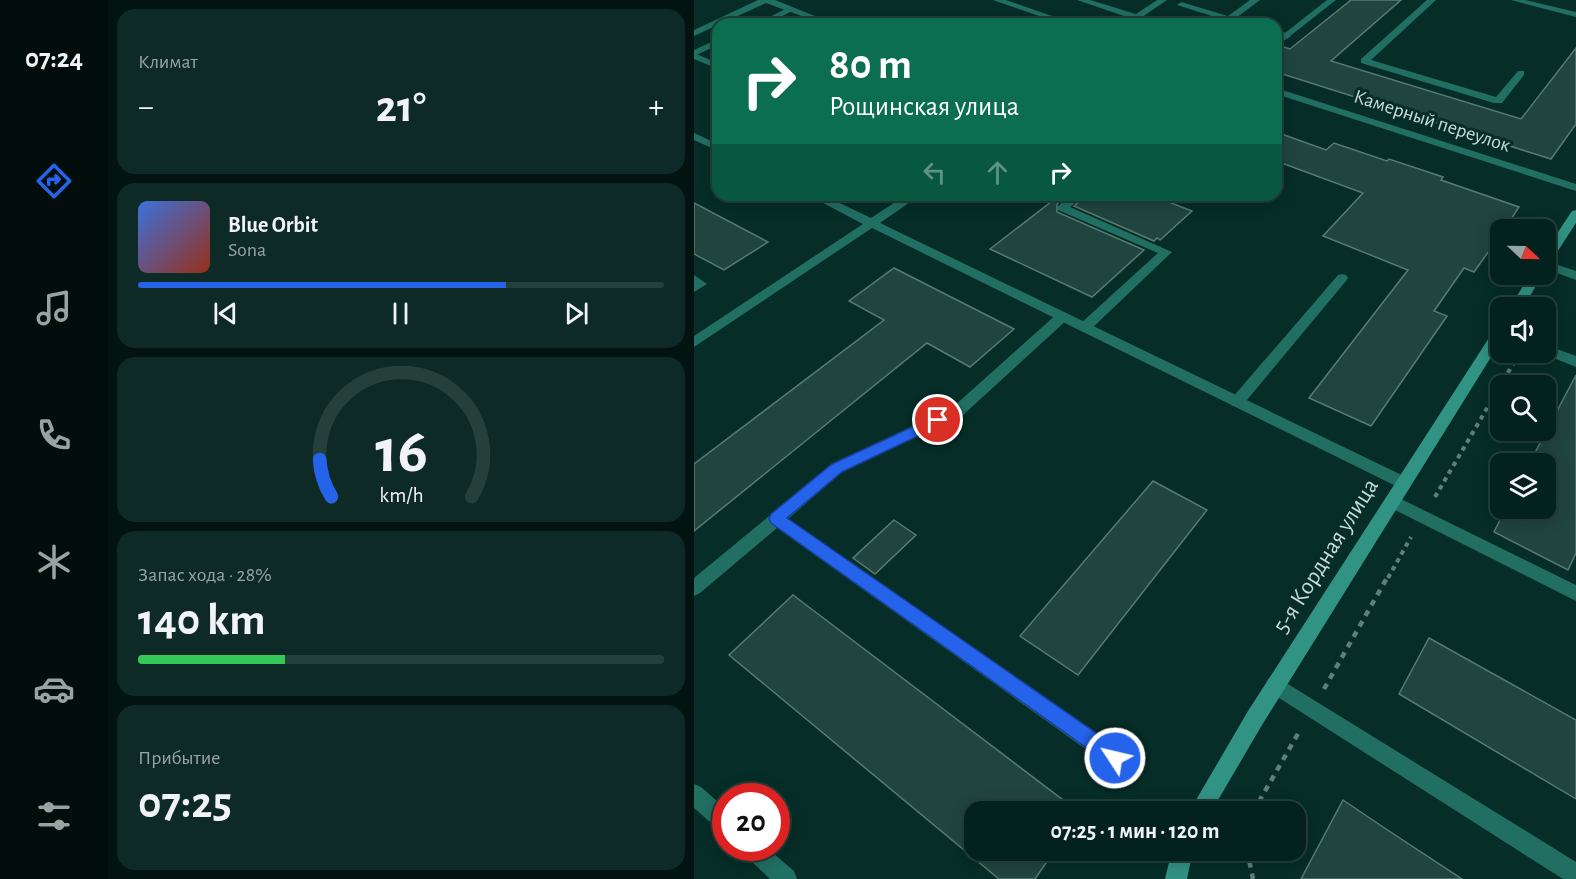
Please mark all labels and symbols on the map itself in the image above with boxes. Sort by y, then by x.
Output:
street label: Камерный переулок [1351,86,1513,156]
north arrow [1490,219,1556,285]
pin [912,394,963,445]
street label: 5-я Кордная улица [1269,475,1383,637]
position arrow [1083,726,1147,790]
speed limit sign: 20 [712,783,790,861]

